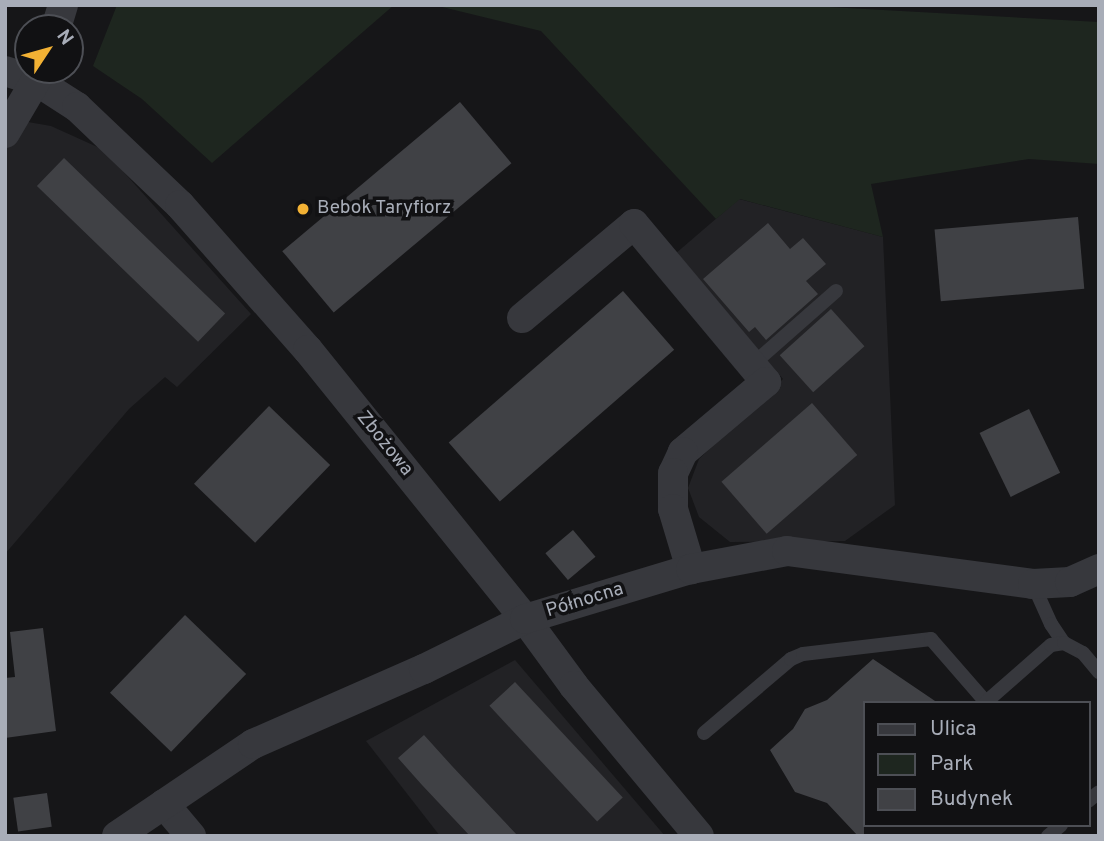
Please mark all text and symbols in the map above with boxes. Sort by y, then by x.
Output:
north arrow [14,14,84,84]
text: N [51,25,78,50]
place label: Bebok Taryfiorz [317,198,452,220]
marker: Bebok Taryfiorz [295,201,311,217]
street label: Zbożowa [351,407,417,481]
street label: Północna [543,578,627,624]
legend [862,701,1090,827]
text: Ulica [930,716,977,743]
text: Park [930,751,973,778]
text: Budynek [930,786,1013,813]

